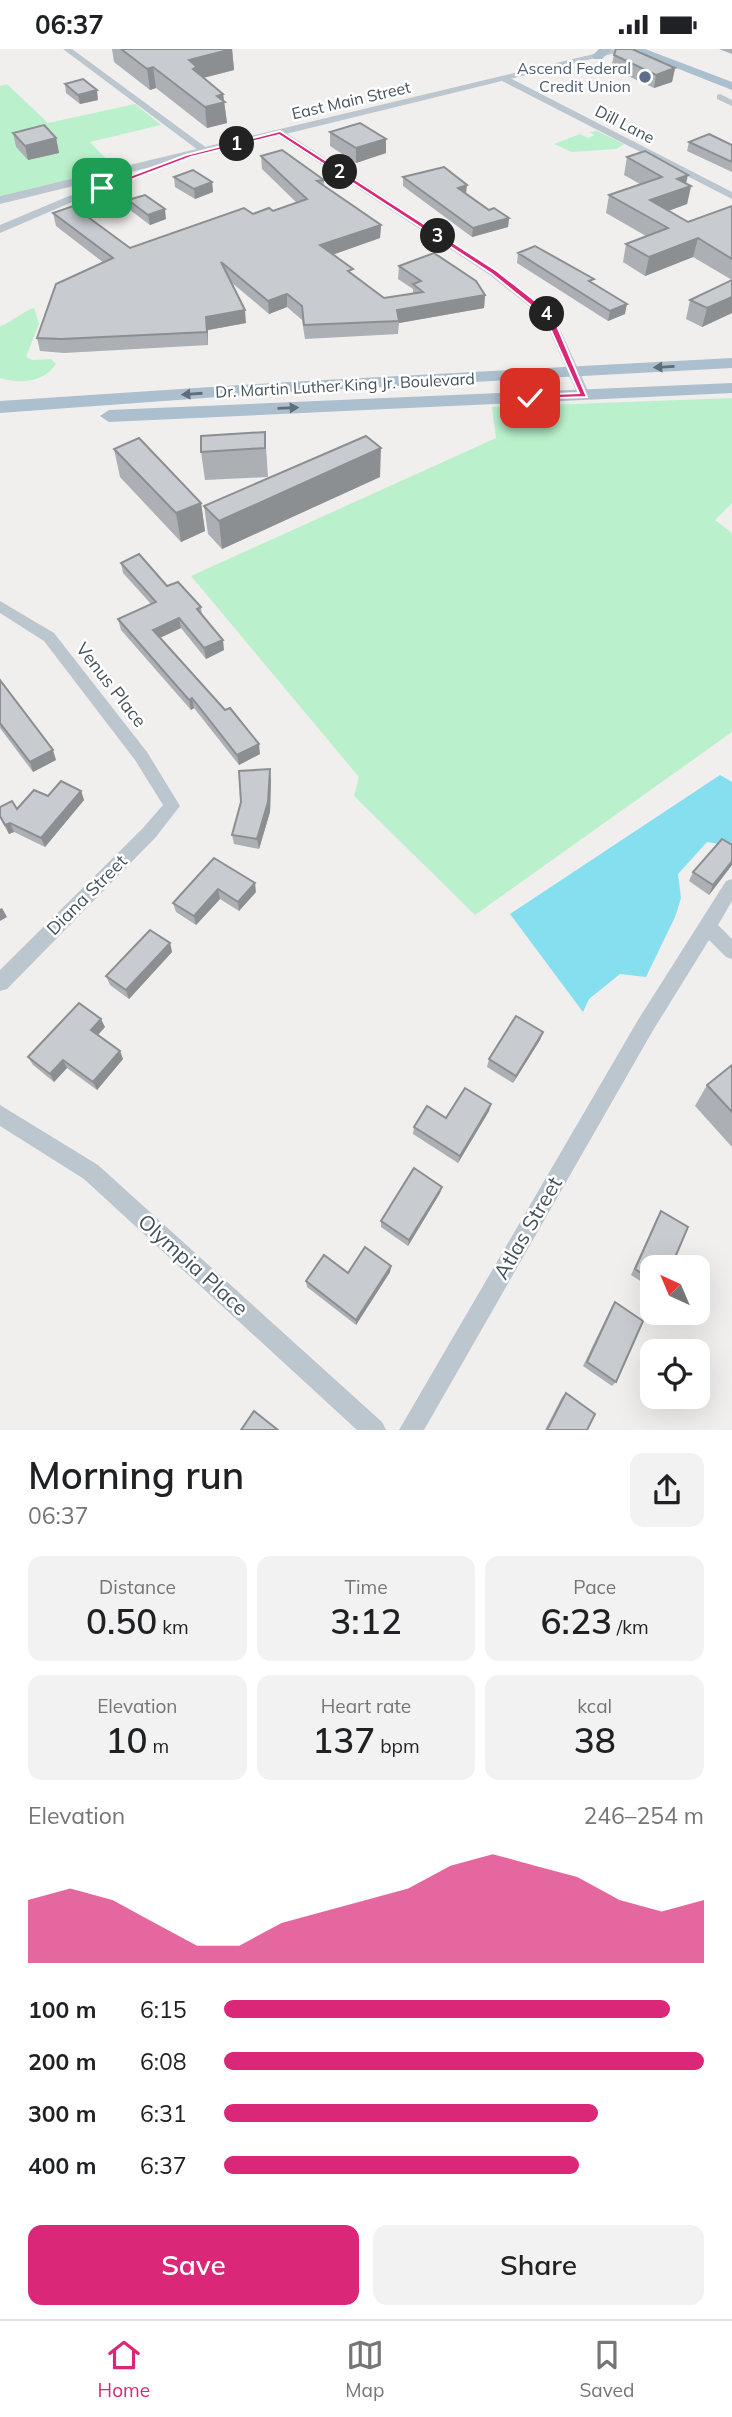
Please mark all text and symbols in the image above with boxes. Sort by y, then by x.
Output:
text: 06:37 [35,8,104,41]
place label: Ascend Federal Credit Union [517,58,631,96]
marker: Ascend Federal Credit Union [637,69,653,85]
street label: East Main Street [290,77,413,123]
street label: Dill Lane [592,101,658,147]
pin: 1 [219,127,254,161]
text: 1 [231,131,242,155]
pin: 2 [322,155,358,189]
pin [72,158,132,218]
text: 2 [334,159,345,183]
icon: arrive [83,169,121,207]
pin: 3 [420,219,456,253]
text: 3 [432,223,443,247]
pin: 4 [530,296,564,331]
text: 4 [541,301,552,325]
one-way arrow [653,361,675,372]
street label: Dr. Martin Luther King Jr. Boulevard [215,368,475,402]
pin [500,368,560,428]
icon: check [511,379,549,417]
one-way arrow [181,388,203,399]
one-way arrow [278,402,300,413]
street label: Venus Place [71,638,152,732]
street label: Diana Street [42,850,132,940]
street label: Atlas Street [487,1172,567,1283]
street label: Olympia Place [133,1208,254,1321]
north arrow [640,1255,710,1325]
map controls [640,1255,710,1409]
button: locate [640,1339,710,1409]
text: Morning run [28,1451,244,1499]
button: share [630,1453,704,1527]
text: 06:37 [28,1501,88,1530]
text: Distance [99,1575,176,1599]
text: Time [344,1575,388,1599]
text: Pace [573,1575,616,1599]
text: 0.50 [86,1599,157,1643]
text: 3:12 [330,1599,402,1643]
text: 6:23 [541,1599,612,1643]
text: km [157,1615,189,1639]
text: /km [612,1615,649,1639]
text: Elevation [97,1694,178,1718]
text: Heart rate [321,1694,411,1718]
text: kcal [577,1694,612,1718]
text: 10 [105,1718,148,1762]
text: 137 [312,1718,375,1762]
text: 38 [574,1718,616,1762]
text: m [148,1734,169,1758]
text: bpm [375,1734,420,1758]
text: Elevation [28,1801,125,1830]
text: 246–254 m [583,1801,704,1830]
text: 100 m [28,1995,96,2024]
text: 6:15 [140,1995,187,2024]
text: 200 m [28,2047,96,2076]
text: 6:08 [140,2047,187,2076]
text: 300 m [28,2099,96,2128]
text: 6:31 [140,2099,187,2128]
text: 400 m [28,2151,96,2180]
text: 6:37 [140,2151,187,2180]
button: Save [28,2225,359,2305]
button: Share [373,2225,704,2305]
tab: Home [98,2336,150,2402]
tab: Map [345,2336,384,2402]
tab: Saved [580,2336,634,2402]

